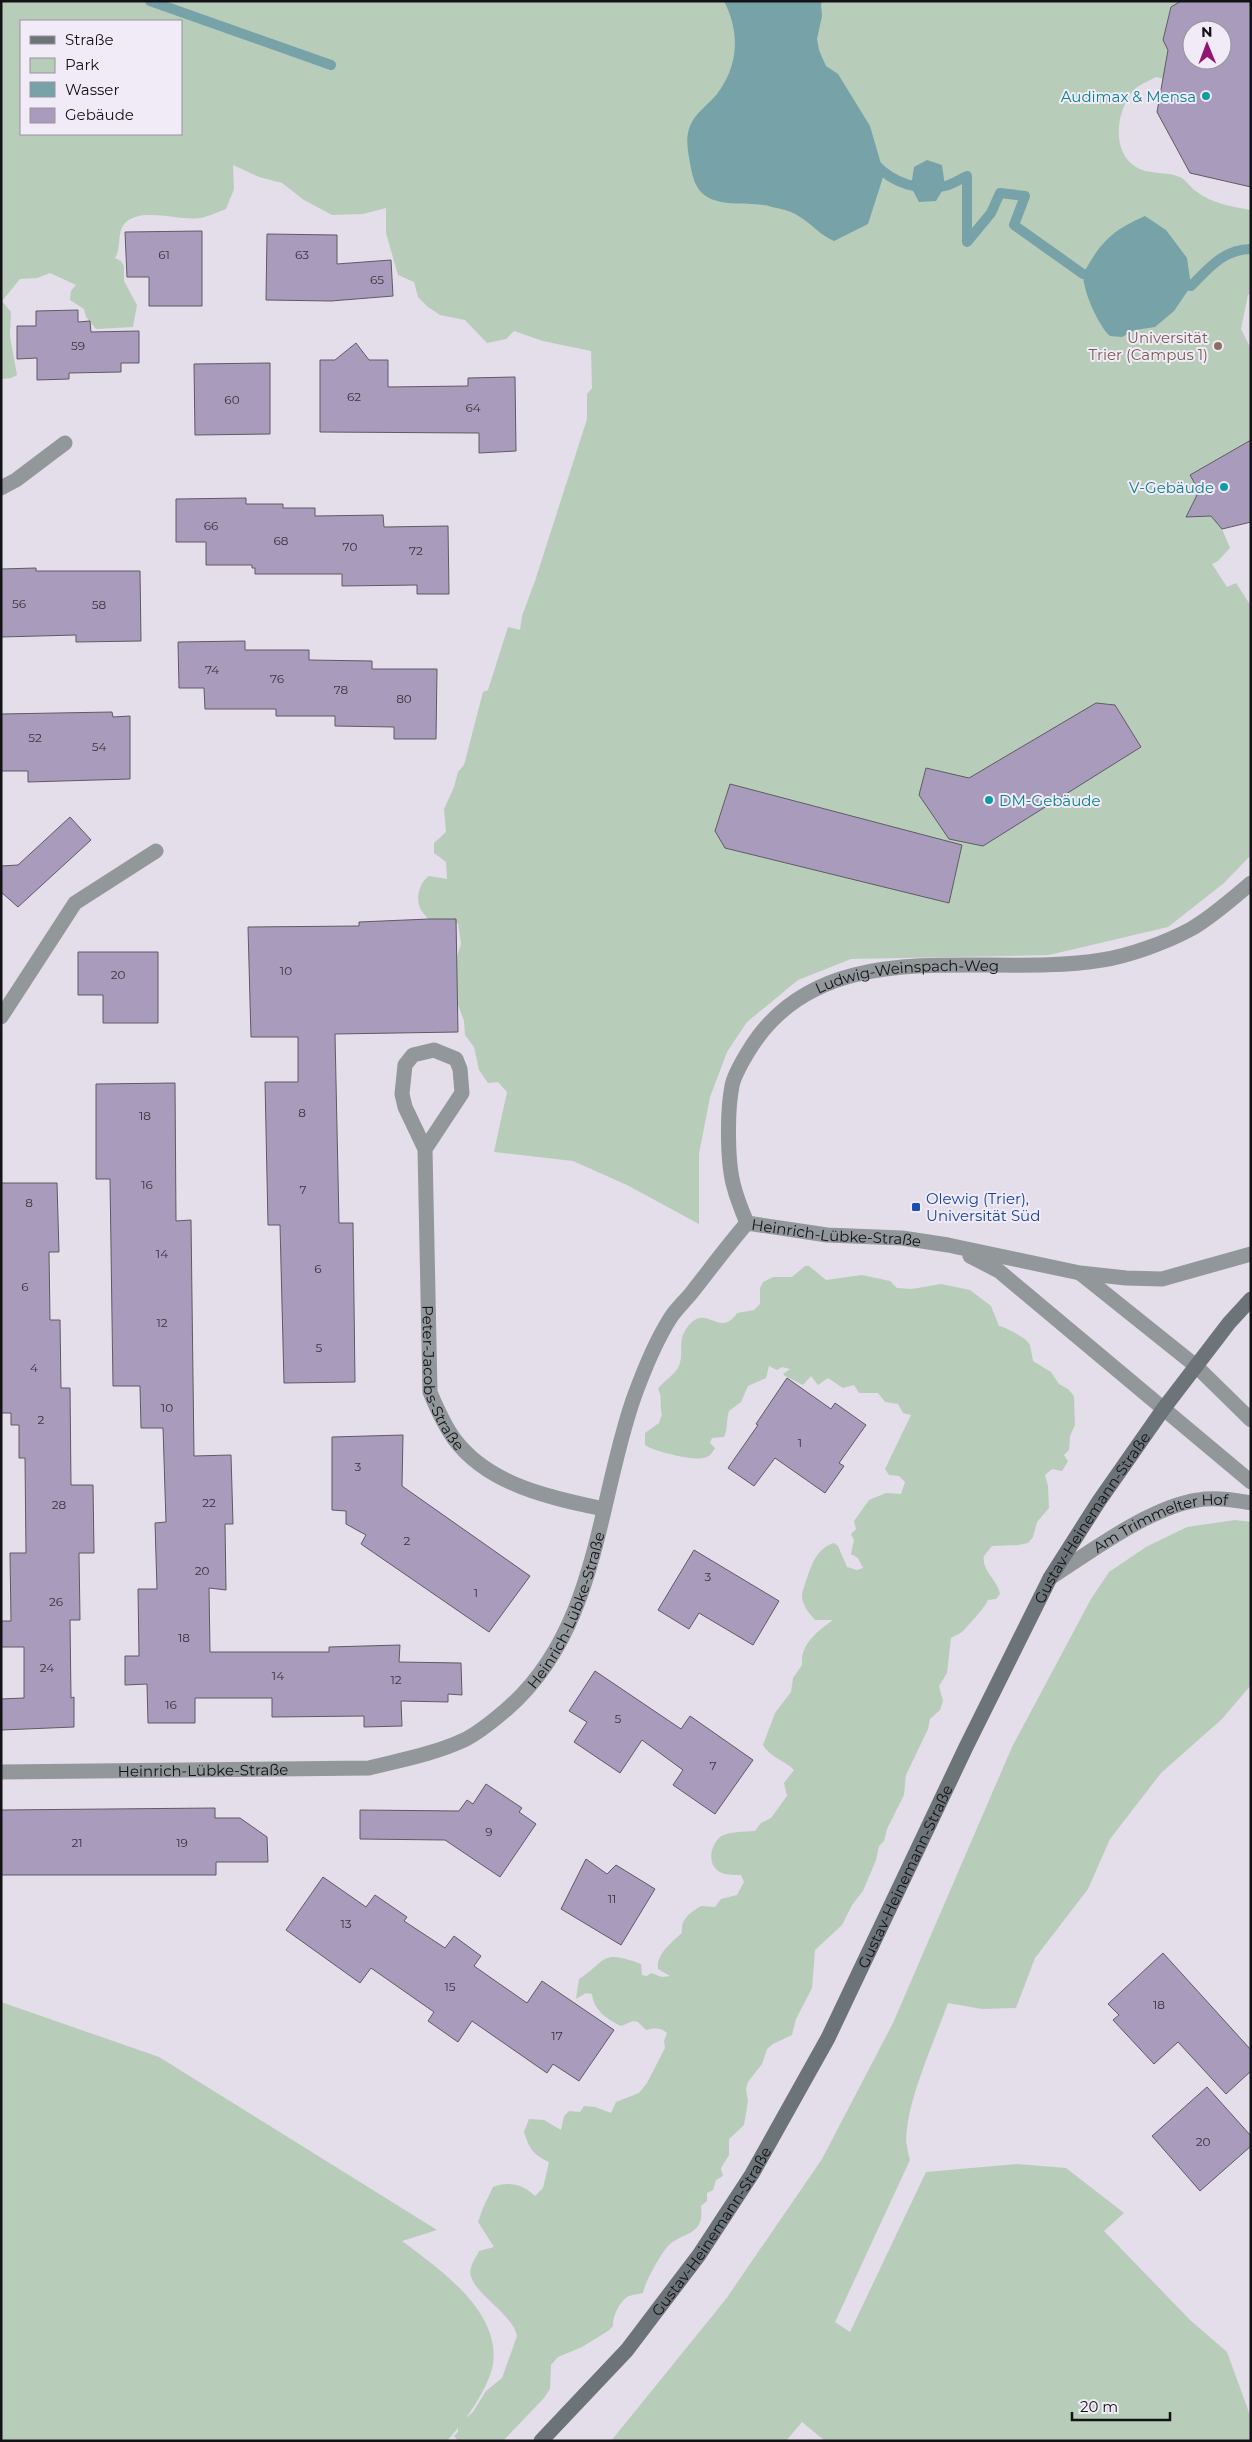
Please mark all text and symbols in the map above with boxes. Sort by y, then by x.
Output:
legend [20,20,182,135]
north arrow [1182,20,1232,70]
text: N [1201,23,1213,41]
text: Straße [65,30,114,49]
text: Park [65,55,99,74]
text: Wasser [65,80,119,99]
place label: Audimax & Mensa [1061,87,1196,106]
marker: Audimax & Mensa [1200,90,1212,102]
text: Gebäude [65,105,134,124]
house number: 61 [158,247,170,262]
house number: 63 [295,247,309,262]
house number: 65 [370,272,384,287]
place label: Universität Trier (Campus 1) [1089,328,1208,364]
house number: 59 [71,338,85,353]
marker: Universität Trier (Campus 1) [1212,340,1224,352]
house number: 62 [347,389,361,404]
house number: 60 [224,392,240,407]
house number: 64 [465,400,481,415]
place label: V-Gebäude [1129,478,1214,497]
marker: V-Gebäude [1218,481,1230,493]
house number: 66 [204,518,218,533]
house number: 68 [274,533,289,548]
house number: 70 [343,539,357,554]
house number: 72 [409,543,423,558]
house number: 56 [12,596,26,611]
house number: 58 [92,597,107,612]
house number: 74 [205,662,219,677]
house number: 76 [270,671,284,686]
house number: 78 [334,682,349,697]
house number: 80 [396,691,412,706]
house number: 52 [28,730,42,745]
house number: 54 [92,739,106,754]
place label: DM-Gebäude [999,791,1101,810]
marker: DM-Gebäude [983,794,995,806]
street label: Ludwig-Weinspach-Weg [812,955,999,997]
house number: 10 [280,963,292,978]
house number: 20 [111,967,125,982]
house number: 8 [298,1105,306,1120]
house number: 18 [139,1108,151,1123]
house number: 16 [141,1177,153,1192]
house number: 7 [299,1182,307,1197]
place label: Olewig (Trier), Universität Süd [926,1189,1040,1225]
house number: 8 [25,1195,33,1210]
marker: Olewig (Trier), Universität Süd [910,1201,922,1213]
street label: Heinrich-Lübke-Straße [750,1214,923,1250]
house number: 14 [156,1246,168,1261]
house number: 6 [314,1261,322,1276]
house number: 6 [21,1279,29,1294]
street label: Peter-Jacobs-Straße [419,1305,469,1454]
house number: 12 [156,1315,168,1330]
house number: 5 [316,1340,323,1355]
house number: 4 [30,1360,38,1375]
house number: 10 [161,1400,173,1415]
house number: 2 [38,1412,45,1427]
street label: Gustav-Heinemann-Straße [1029,1428,1154,1607]
house number: 1 [798,1435,802,1450]
house number: 3 [355,1459,362,1474]
street label: Am Trimmelter Hof [1089,1489,1230,1556]
house number: 22 [202,1495,216,1510]
house number: 28 [52,1497,67,1512]
street label: Heinrich-Lübke-Straße [523,1530,608,1692]
house number: 2 [404,1533,411,1548]
house number: 20 [195,1563,209,1578]
house number: 3 [705,1569,712,1584]
house number: 1 [474,1585,478,1600]
house number: 26 [49,1594,63,1609]
house number: 18 [178,1630,190,1645]
house number: 24 [40,1660,54,1675]
house number: 14 [272,1668,284,1683]
house number: 12 [390,1672,402,1687]
house number: 16 [165,1697,177,1712]
house number: 5 [615,1711,622,1726]
house number: 7 [709,1758,717,1773]
street label: Heinrich-Lübke-Straße [118,1759,288,1780]
street label: Gustav-Heinemann-Straße [853,1781,956,1971]
house number: 9 [485,1824,493,1839]
house number: 21 [71,1835,83,1850]
house number: 19 [176,1835,188,1850]
house number: 11 [608,1891,616,1906]
house number: 13 [340,1916,352,1931]
house number: 15 [444,1979,456,1994]
house number: 18 [1153,1997,1165,2012]
house number: 17 [551,2028,563,2043]
house number: 20 [1196,2134,1210,2149]
street label: Gustav-Heinemann-Straße [647,2143,775,2320]
scale bar [1072,2390,1170,2422]
text: 20 m [1080,2397,1118,2416]

